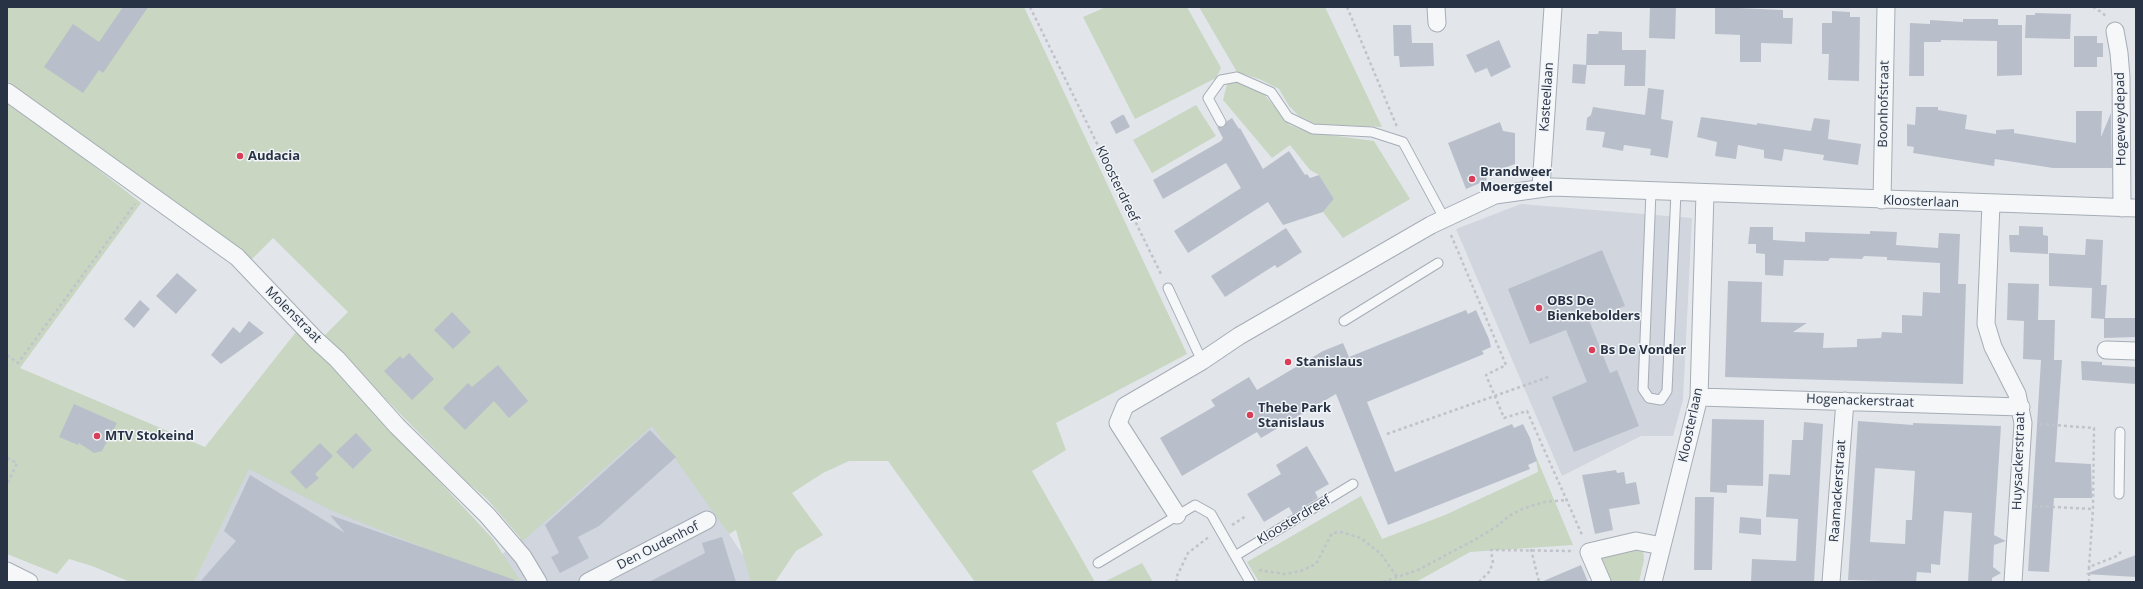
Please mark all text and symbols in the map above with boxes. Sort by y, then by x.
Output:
street label: Boonhofstraat [1875,60,1893,148]
street label: Kasteellaan [1537,62,1557,132]
street label: Hogeweydepad [2112,72,2130,166]
street label: Kloosterdreef [1092,143,1142,225]
place label: Audacia [248,148,300,164]
marker: Audacia [235,151,245,161]
place label: Brandweer Moergestel [1480,164,1553,195]
marker: Brandweer Moergestel [1467,174,1477,184]
street label: Kloosterlaan [1883,193,1959,211]
street label: Molenstraat [262,284,324,346]
place label: OBS De Bienkebolders [1547,293,1640,324]
marker: OBS De Bienkebolders [1534,303,1544,313]
place label: Bs De Vonder [1600,342,1686,358]
marker: Bs De Vonder [1587,345,1597,355]
place label: Stanislaus [1296,354,1362,370]
marker: Stanislaus [1283,357,1293,367]
street label: Kloosterlaan [1675,386,1707,464]
street label: Hogenackerstraat [1806,391,1914,411]
place label: Thebe Park Stanislaus [1258,400,1331,431]
marker: Thebe Park Stanislaus [1245,410,1255,420]
street label: Huysackerstraat [2009,412,2029,510]
place label: MTV Stokeind [105,428,194,444]
marker: MTV Stokeind [92,431,102,441]
street label: Raamackerstraat [1827,439,1849,543]
street label: Kloosterdreef [1255,492,1333,548]
street label: Den Oudenhof [615,519,701,573]

